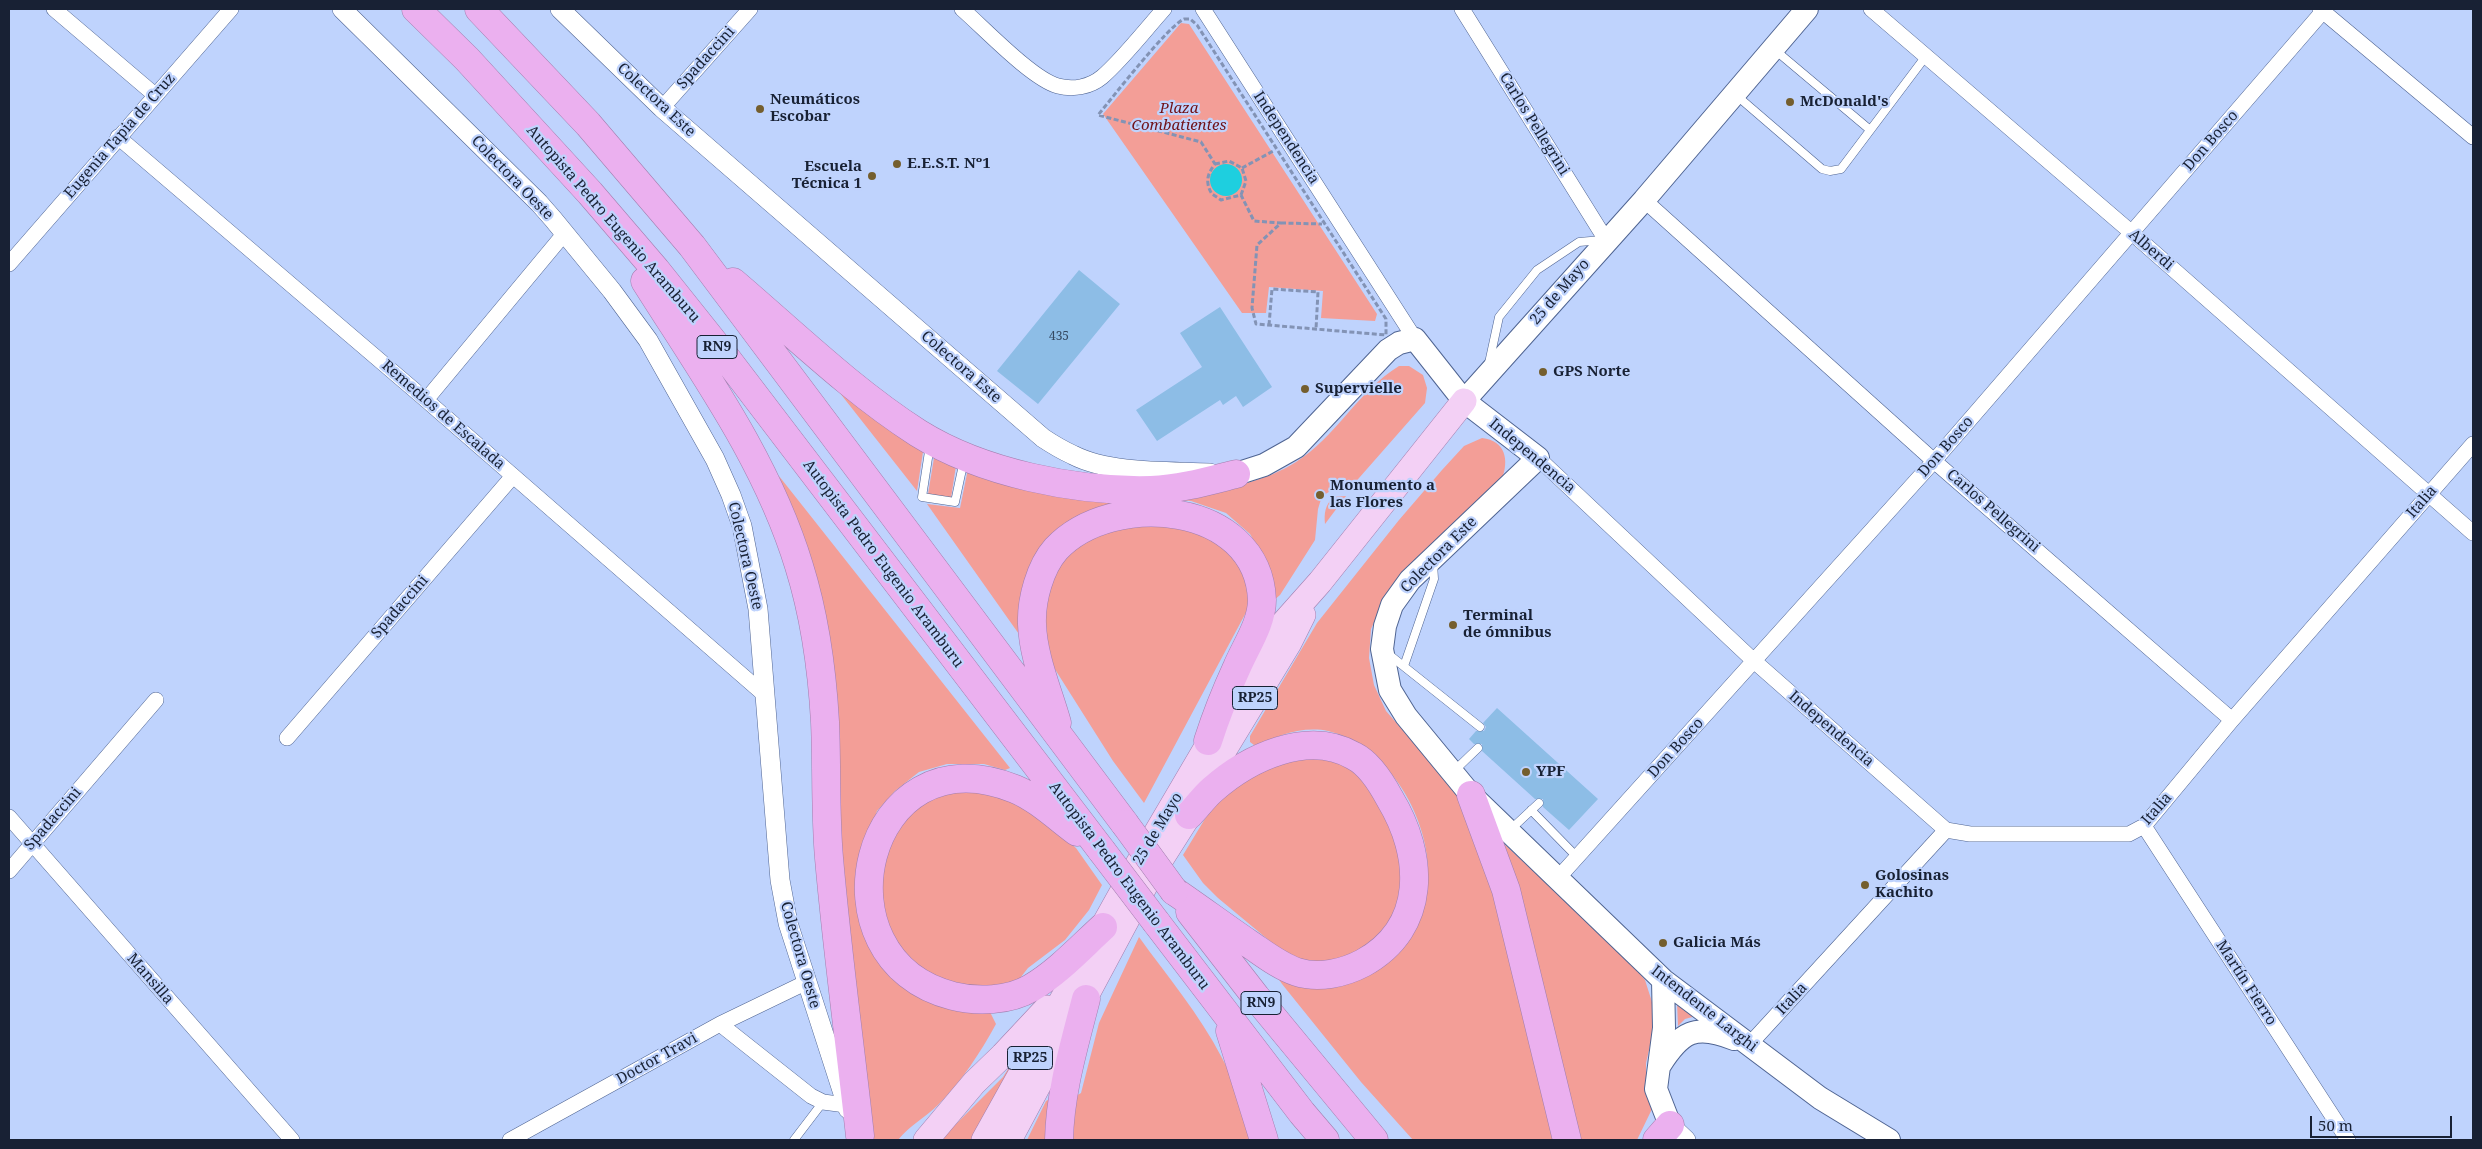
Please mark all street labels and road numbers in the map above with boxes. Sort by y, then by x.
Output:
street label: Spadaccini [673,23,739,93]
street label: Colectora Este [613,59,699,141]
street label: Carlos Pellegrini [1495,69,1573,179]
street label: Eugenia Tapia de Cruz [61,70,179,202]
street label: Independencia [1249,88,1323,188]
street label: Don Bosco [2180,107,2242,175]
street label: Autopista Pedro Eugenio Aramburu [522,122,704,326]
street label: Colectora Oeste [467,132,557,224]
street label: Alberdi [2125,226,2177,274]
street label: 25 de Mayo [1527,255,1593,329]
street label: Colectora Este [917,327,1005,407]
road number: RN9 [697,336,737,358]
street label: Remedios de Escalada [378,357,508,473]
street label: Don Bosco [1915,413,1977,481]
street label: Independencia [1485,415,1579,497]
street label: Autopista Pedro Eugenio Aramburu [799,457,967,671]
street label: Carlos Pellegrini [1943,466,2043,556]
street label: Italia [2403,482,2441,522]
street label: Colectora Oeste [724,500,766,612]
street label: Colectora Este [1397,513,1481,597]
street label: Spadaccini [368,572,432,642]
road number: RP25 [1232,686,1278,710]
street label: Independencia [1785,687,1877,771]
street label: Don Bosco [1644,714,1708,782]
street label: Autopista Pedro Eugenio Aramburu [1045,779,1213,993]
street label: Spadaccini [21,784,85,854]
street label: Italia [2138,789,2176,829]
street label: 25 de Mayo [1129,790,1187,868]
street label: Colectora Oeste [776,900,824,1010]
street label: Martín Fierro [2212,937,2280,1029]
street label: Mansilla [123,950,177,1008]
street label: Intendente Larghi [1647,962,1761,1056]
street label: Italia [1773,979,1811,1019]
road number: RN9 [1241,991,1281,1014]
street label: Doctor Travi [613,1029,701,1089]
road number: RP25 [1008,1046,1052,1070]

